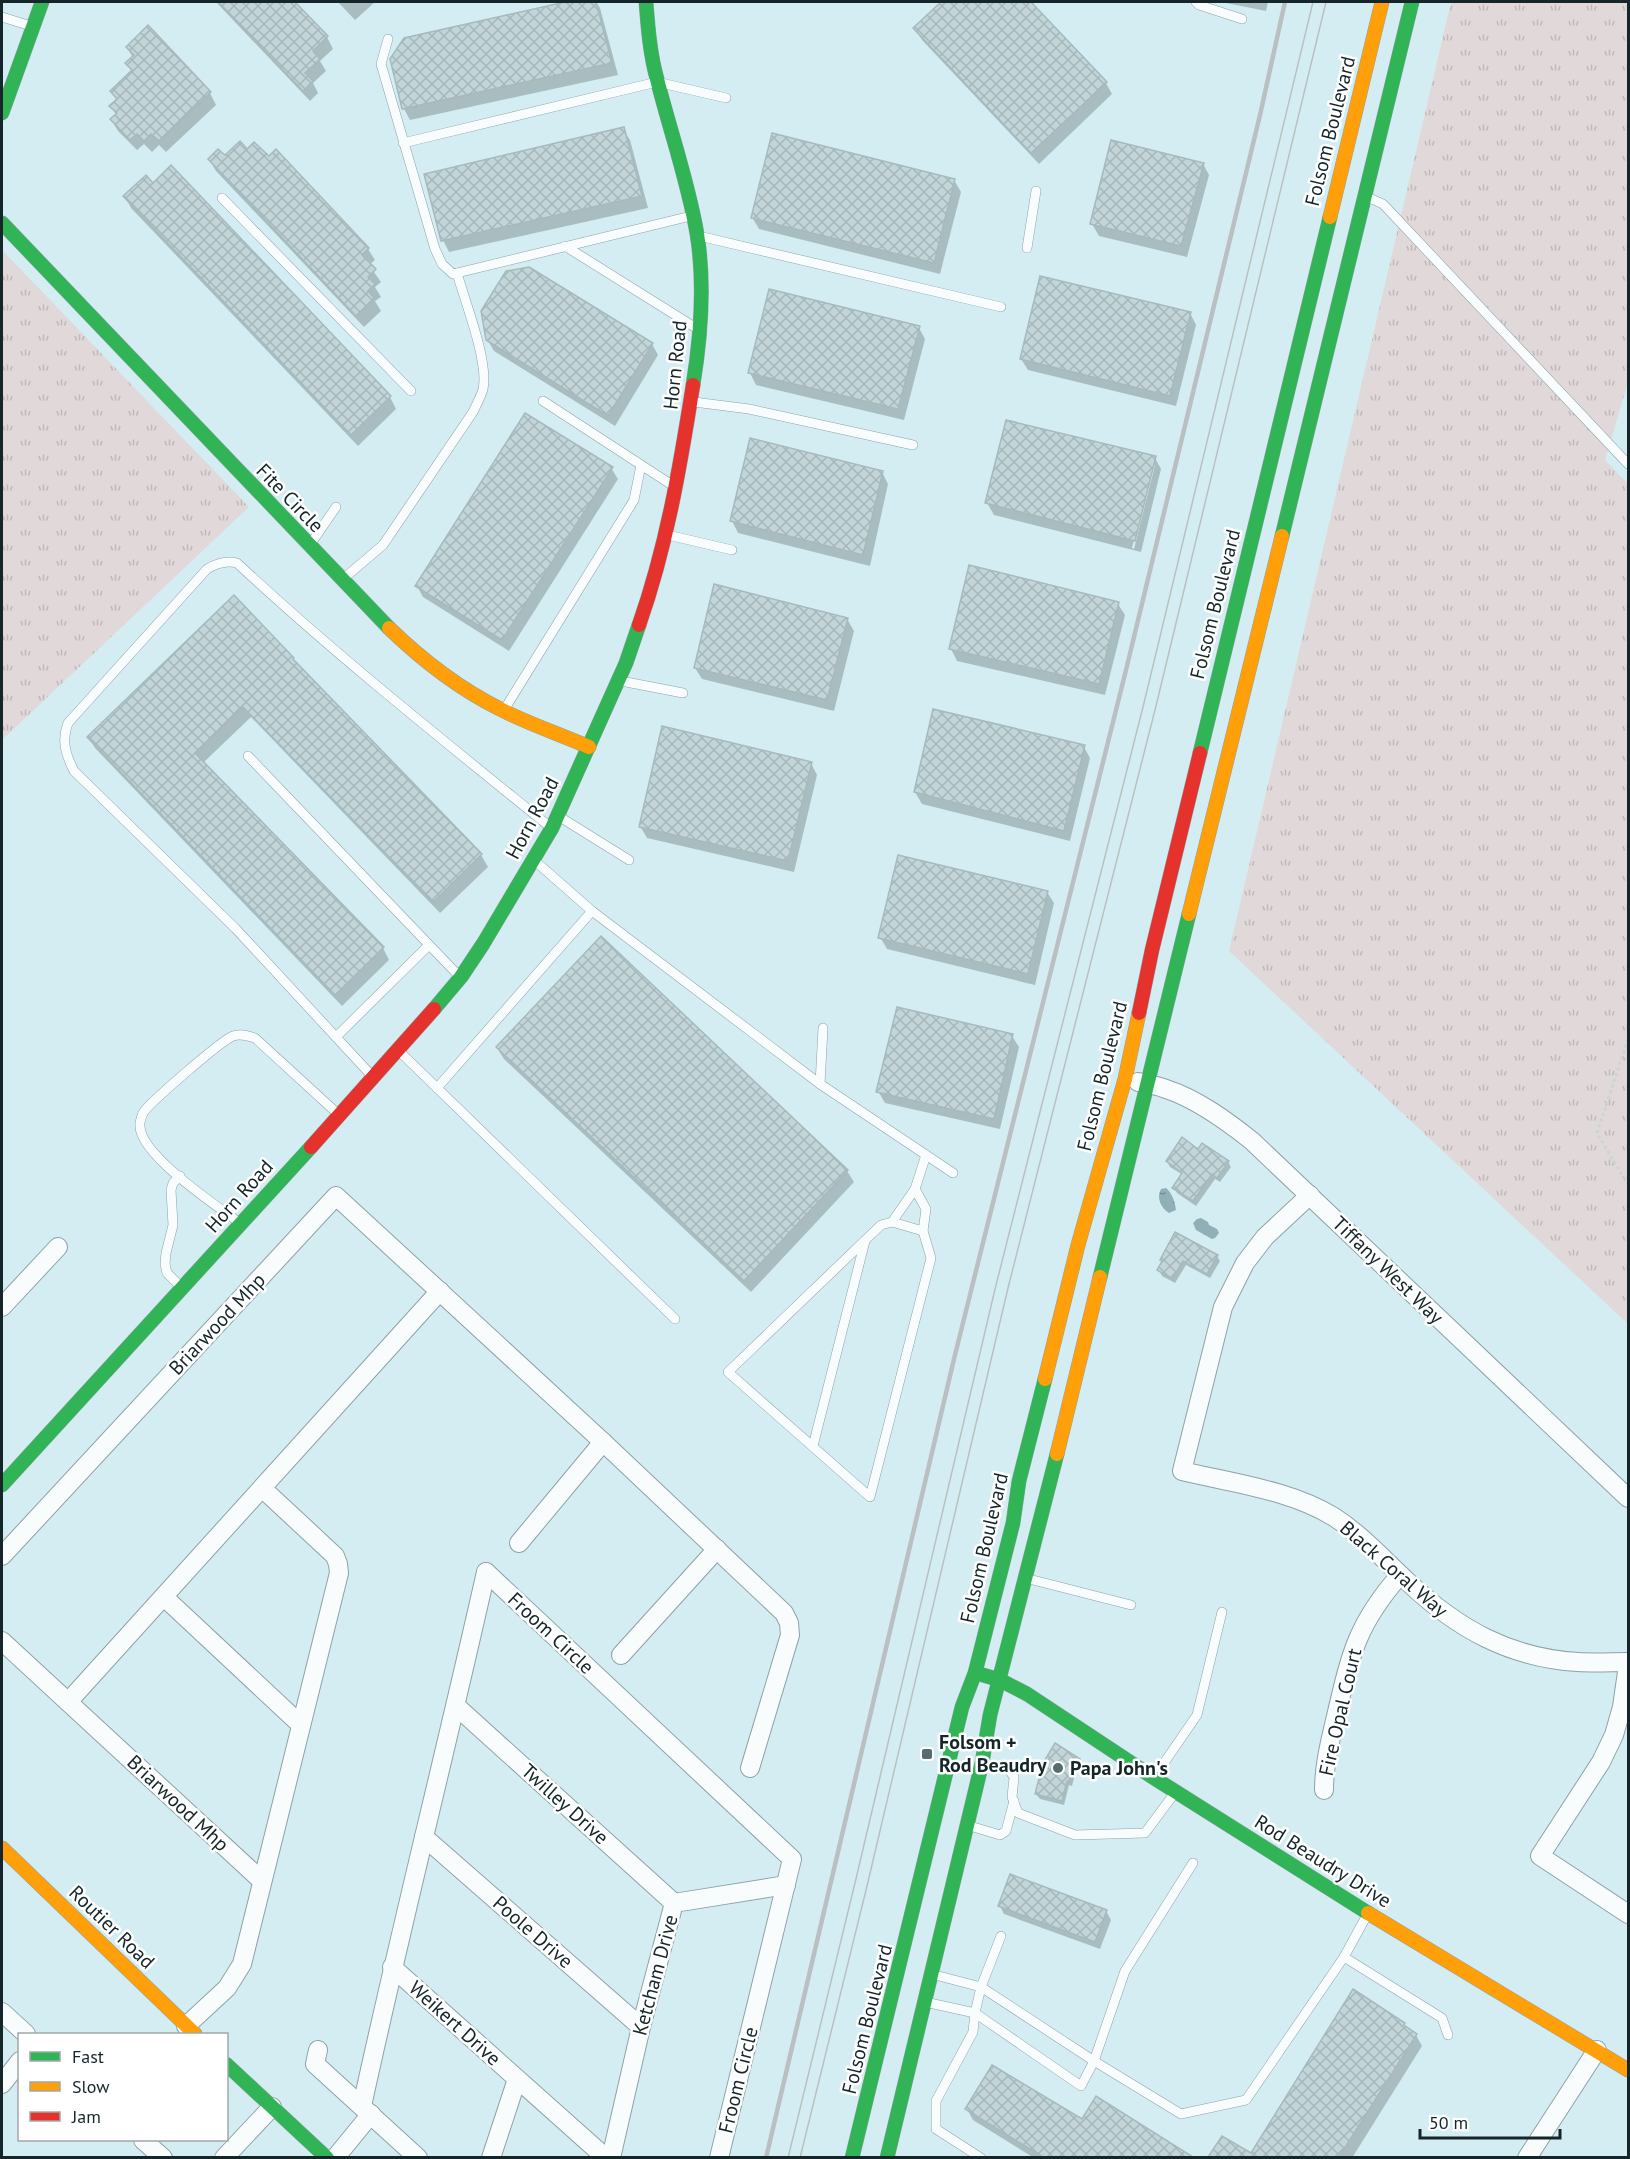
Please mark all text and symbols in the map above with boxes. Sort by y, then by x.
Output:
street label: Folsom Boulevard [1299,53,1361,209]
street label: Horn Road [657,319,693,411]
street label: Fite Circle [251,458,329,538]
street label: Folsom Boulevard [1184,526,1246,682]
street label: Horn Road [499,772,565,864]
street label: Folsom Boulevard [1071,998,1133,1154]
street label: Horn Road [199,1154,279,1238]
street label: Tiffany West Way [1327,1210,1450,1330]
street label: Briarwood Mhp [163,1268,271,1380]
street label: Folsom Boulevard [954,1470,1014,1626]
street label: Black Coral Way [1335,1515,1454,1623]
street label: Froom Circle [502,1586,600,1680]
street label: Fire Opal Court [1313,1646,1367,1778]
place label: Folsom + Rod Beaudry [939,1729,1047,1778]
marker: Folsom + Rod Beaudry [920,1747,934,1761]
street label: Briarwood Mhp [122,1749,234,1857]
place label: Papa John's [1070,1755,1168,1781]
street label: Twilley Drive [516,1758,614,1850]
marker: Papa John's [1051,1761,1065,1775]
street label: Rod Beaudry Drive [1250,1808,1396,1914]
street label: Routier Road [64,1880,160,1974]
street label: Poole Drive [487,1890,579,1974]
street label: Ketcham Drive [626,1912,684,2038]
street label: Folsom Boulevard [836,1941,898,2097]
street label: Weikert Drive [404,1975,506,2071]
street label: Froom Circle [712,2024,764,2136]
legend [18,2033,228,2141]
text: Fast [72,2045,104,2068]
text: Slow [72,2075,110,2098]
scale bar [1420,2102,1560,2140]
text: Jam [71,2105,101,2128]
text: 50 m [1429,2111,1468,2134]

